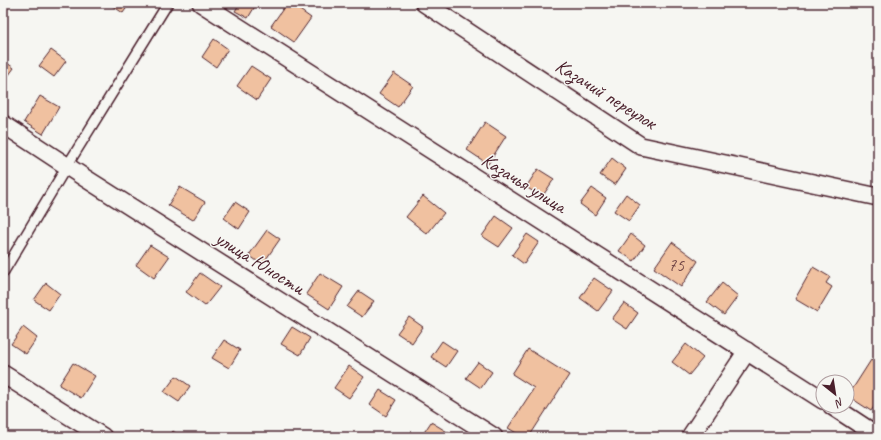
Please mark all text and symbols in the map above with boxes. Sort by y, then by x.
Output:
street label: Казачий переулок [550,53,663,137]
street label: Казачья улица [477,147,572,221]
street label: улица Юности [210,225,310,301]
house number: 75 [668,254,685,276]
north arrow [815,374,855,414]
text: N [832,395,846,412]

